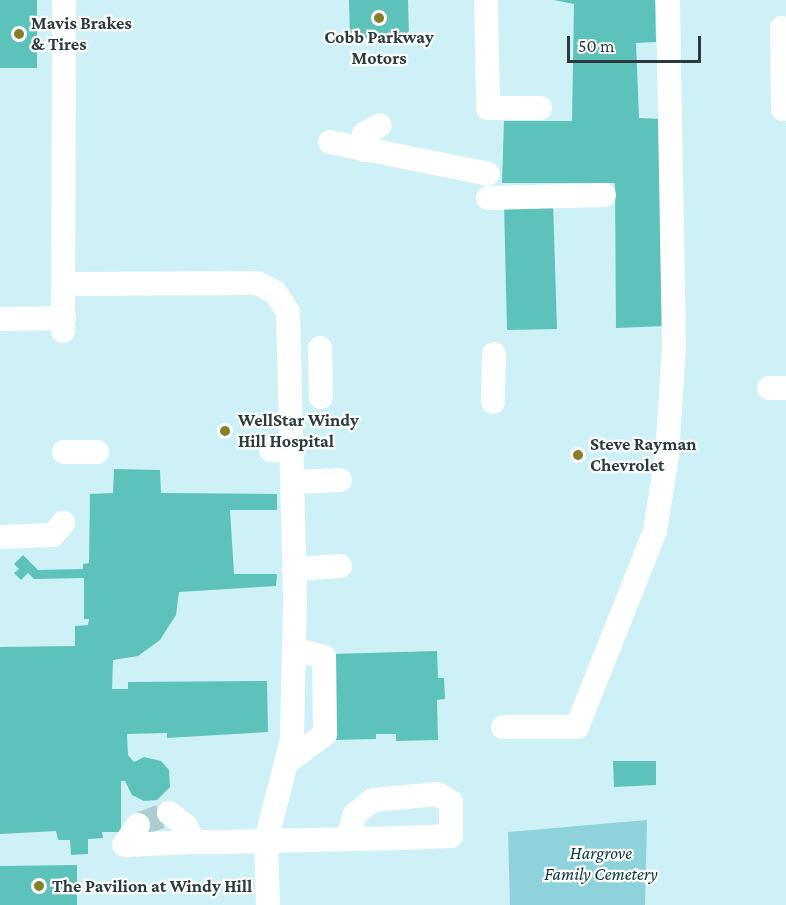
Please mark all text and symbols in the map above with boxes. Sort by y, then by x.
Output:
marker: Cobb Parkway Motors [372,11,386,25]
place label: Mavis Brakes & Tires [31,13,132,56]
scale bar [570,24,704,62]
marker: Mavis Brakes & Tires [12,27,26,41]
place label: Cobb Parkway Motors [324,27,434,70]
text: 50 m [578,36,615,56]
place label: WellStar Windy Hill Hospital [238,410,359,452]
marker: WellStar Windy Hill Hospital [216,422,234,440]
place label: Steve Rayman Chevrolet [590,434,696,476]
marker: Steve Rayman Chevrolet [571,448,585,462]
park label: Hargrove Family Cemetery [544,843,658,886]
place label: The Pavilion at Windy Hill [52,875,252,897]
marker: The Pavilion at Windy Hill [30,877,48,895]

